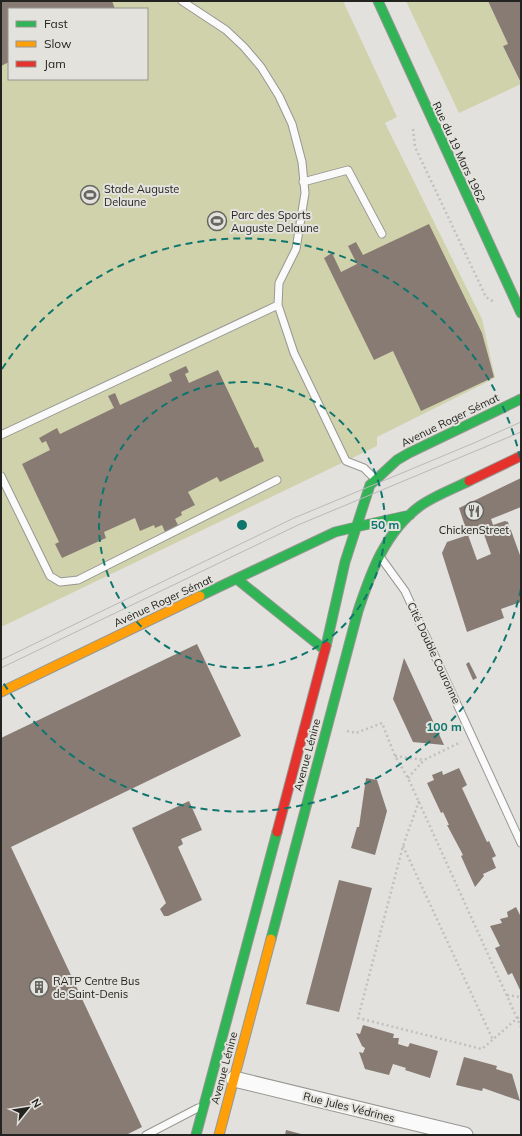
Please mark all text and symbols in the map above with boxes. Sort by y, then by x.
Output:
legend [8,8,148,80]
text: Fast [44,16,68,31]
text: Slow [44,36,72,51]
text: Jam [44,56,66,71]
street label: Rue du 19 Mars 1962 [430,99,489,205]
place label: Stade Auguste Delaune [104,182,179,209]
sports icon: Stade Auguste Delaune [79,184,101,206]
place label: Parc des Sports Auguste Delaune [231,208,319,235]
sports icon: Parc des Sports Auguste Delaune [206,210,228,232]
street label: Avenue Roger Sémat [399,390,501,450]
restaurant icon: ChickenStreet [463,500,485,522]
text: 50 m [371,517,399,532]
centre of rings [235,518,249,532]
place label: ChickenStreet [439,523,509,537]
street label: Avenue Roger Sémat [111,572,215,630]
street label: Cité Double Couronne [404,600,464,706]
street label: Avenue Lénine [291,717,323,793]
text: 100 m [426,719,462,734]
place label: RATP Centre Bus de Saint-Denis [53,974,140,1001]
building icon: RATP Centre Bus de Saint-Denis [28,976,50,998]
street label: Avenue Lénine [208,1030,240,1106]
north arrow [8,1088,48,1128]
street label: Rue Jules Védrines [302,1089,396,1125]
text: N [29,1096,45,1110]

